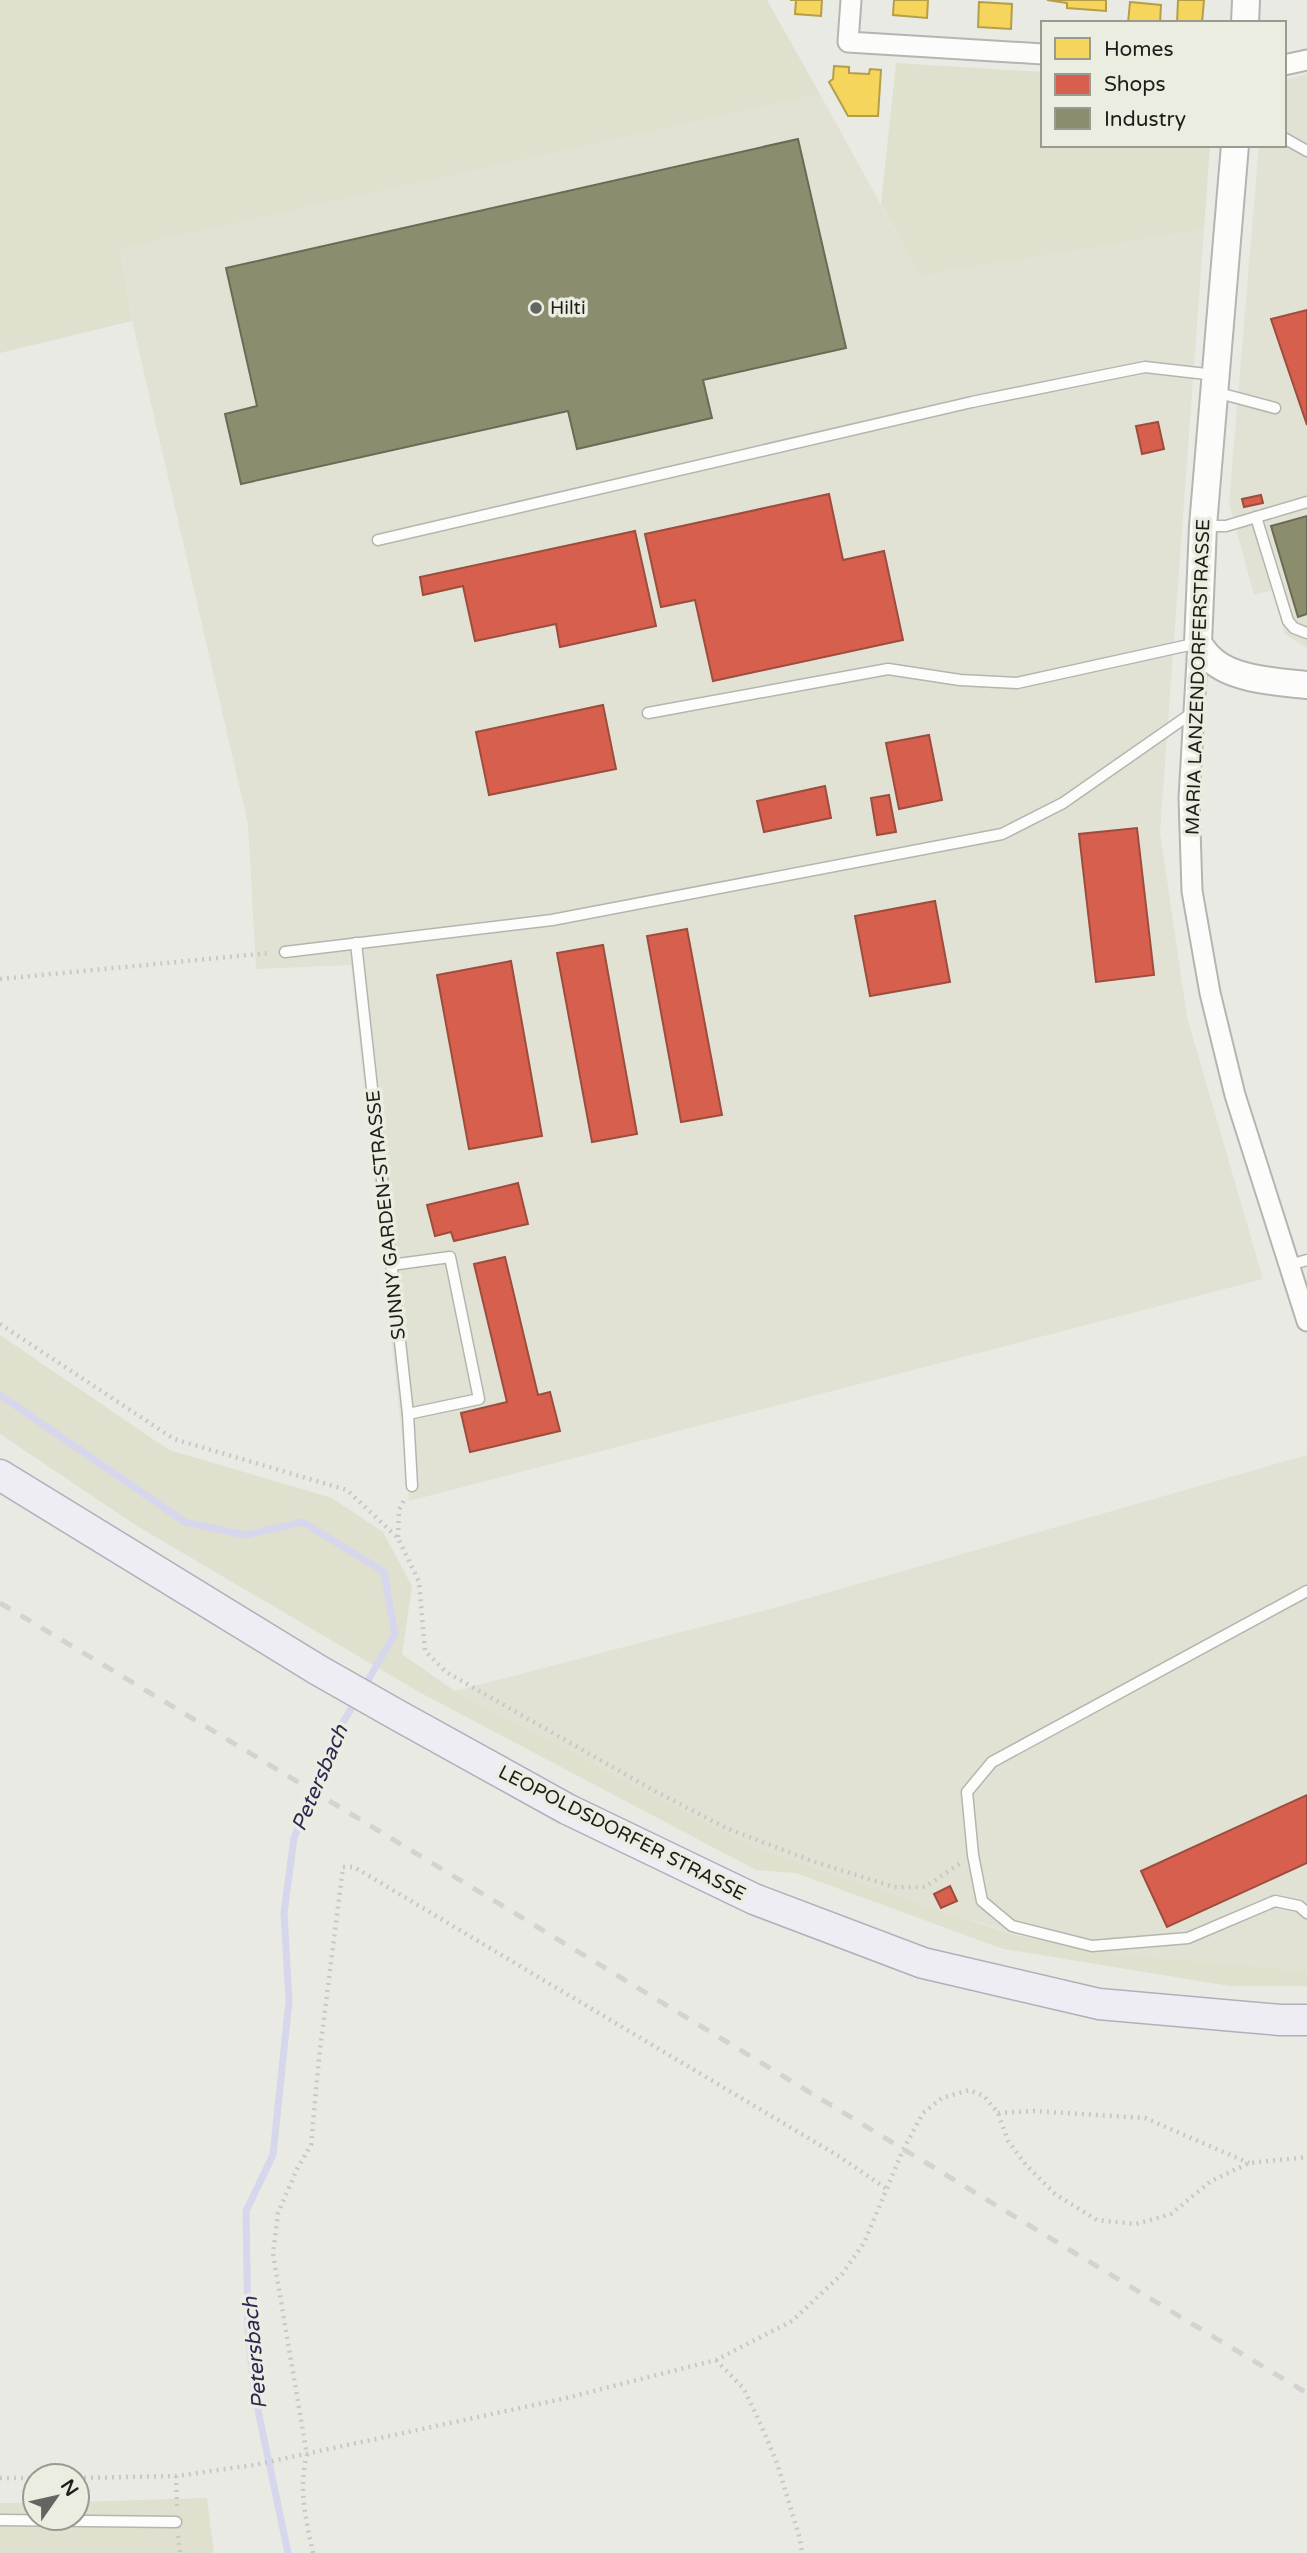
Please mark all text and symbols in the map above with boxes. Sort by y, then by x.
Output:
legend [1041,21,1286,147]
text: Homes [1104,37,1174,62]
text: Shops [1104,72,1166,97]
text: Industry [1104,107,1186,132]
place label: Hilti [550,297,586,319]
marker: Hilti [528,300,544,316]
street label: MARIA LANZENDORFERSTRASSE [1181,519,1215,835]
street label: SUNNY GARDEN-STRASSE [362,1089,410,1341]
water label: Petersbach [286,1720,354,1835]
street label: LEOPOLDSDORFER STRASSE [495,1761,749,1905]
water label: Petersbach [238,2295,272,2410]
north arrow [21,2462,91,2532]
text: N [56,2476,83,2501]

